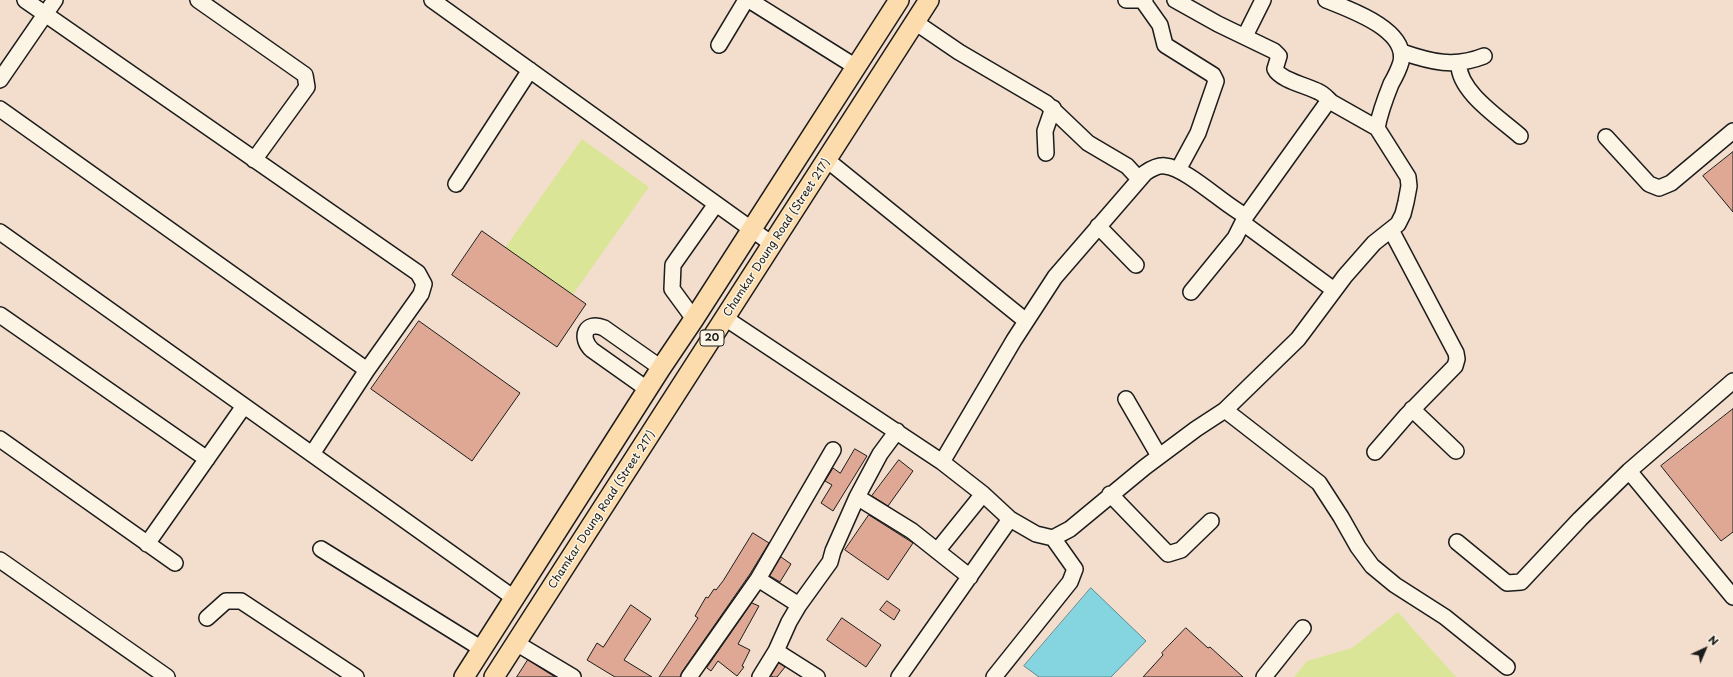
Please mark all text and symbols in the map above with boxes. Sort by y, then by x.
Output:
street label: Chamkar Doung Road (Street 217) [721,157,833,319]
road number: 20 [700,330,724,346]
street label: Chamkar Doung Road (Street 217) [546,429,658,591]
north arrow [1685,629,1725,669]
text: N [1705,631,1723,649]

